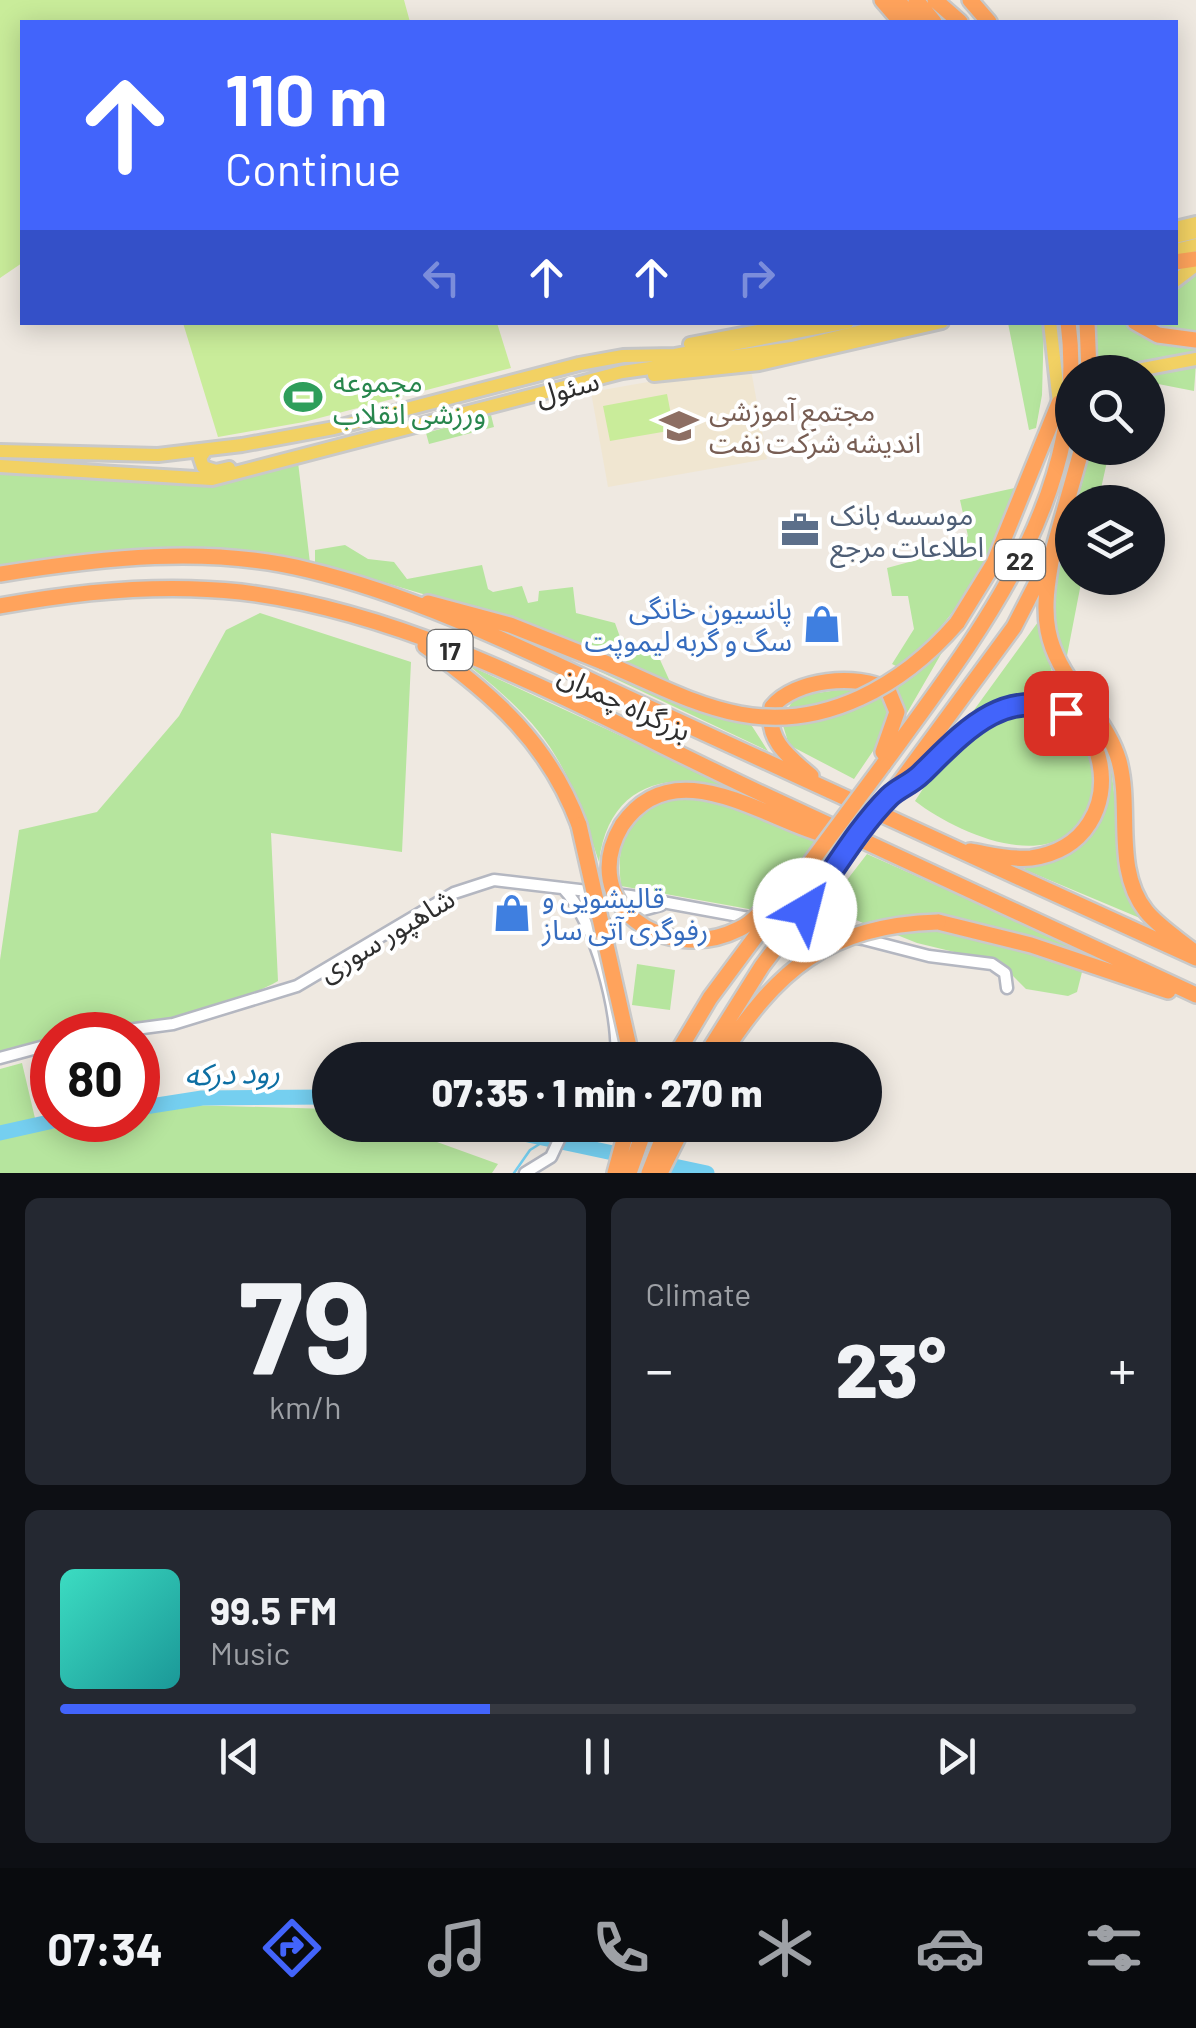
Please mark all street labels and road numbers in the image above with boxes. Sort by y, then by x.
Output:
street label: سئول [532,362,603,413]
road number: 22 [995,540,1045,580]
road number: 17 [428,630,472,670]
street label: بزرگراه چمران [552,657,697,749]
street label: شاهپور سوری [312,880,461,990]

